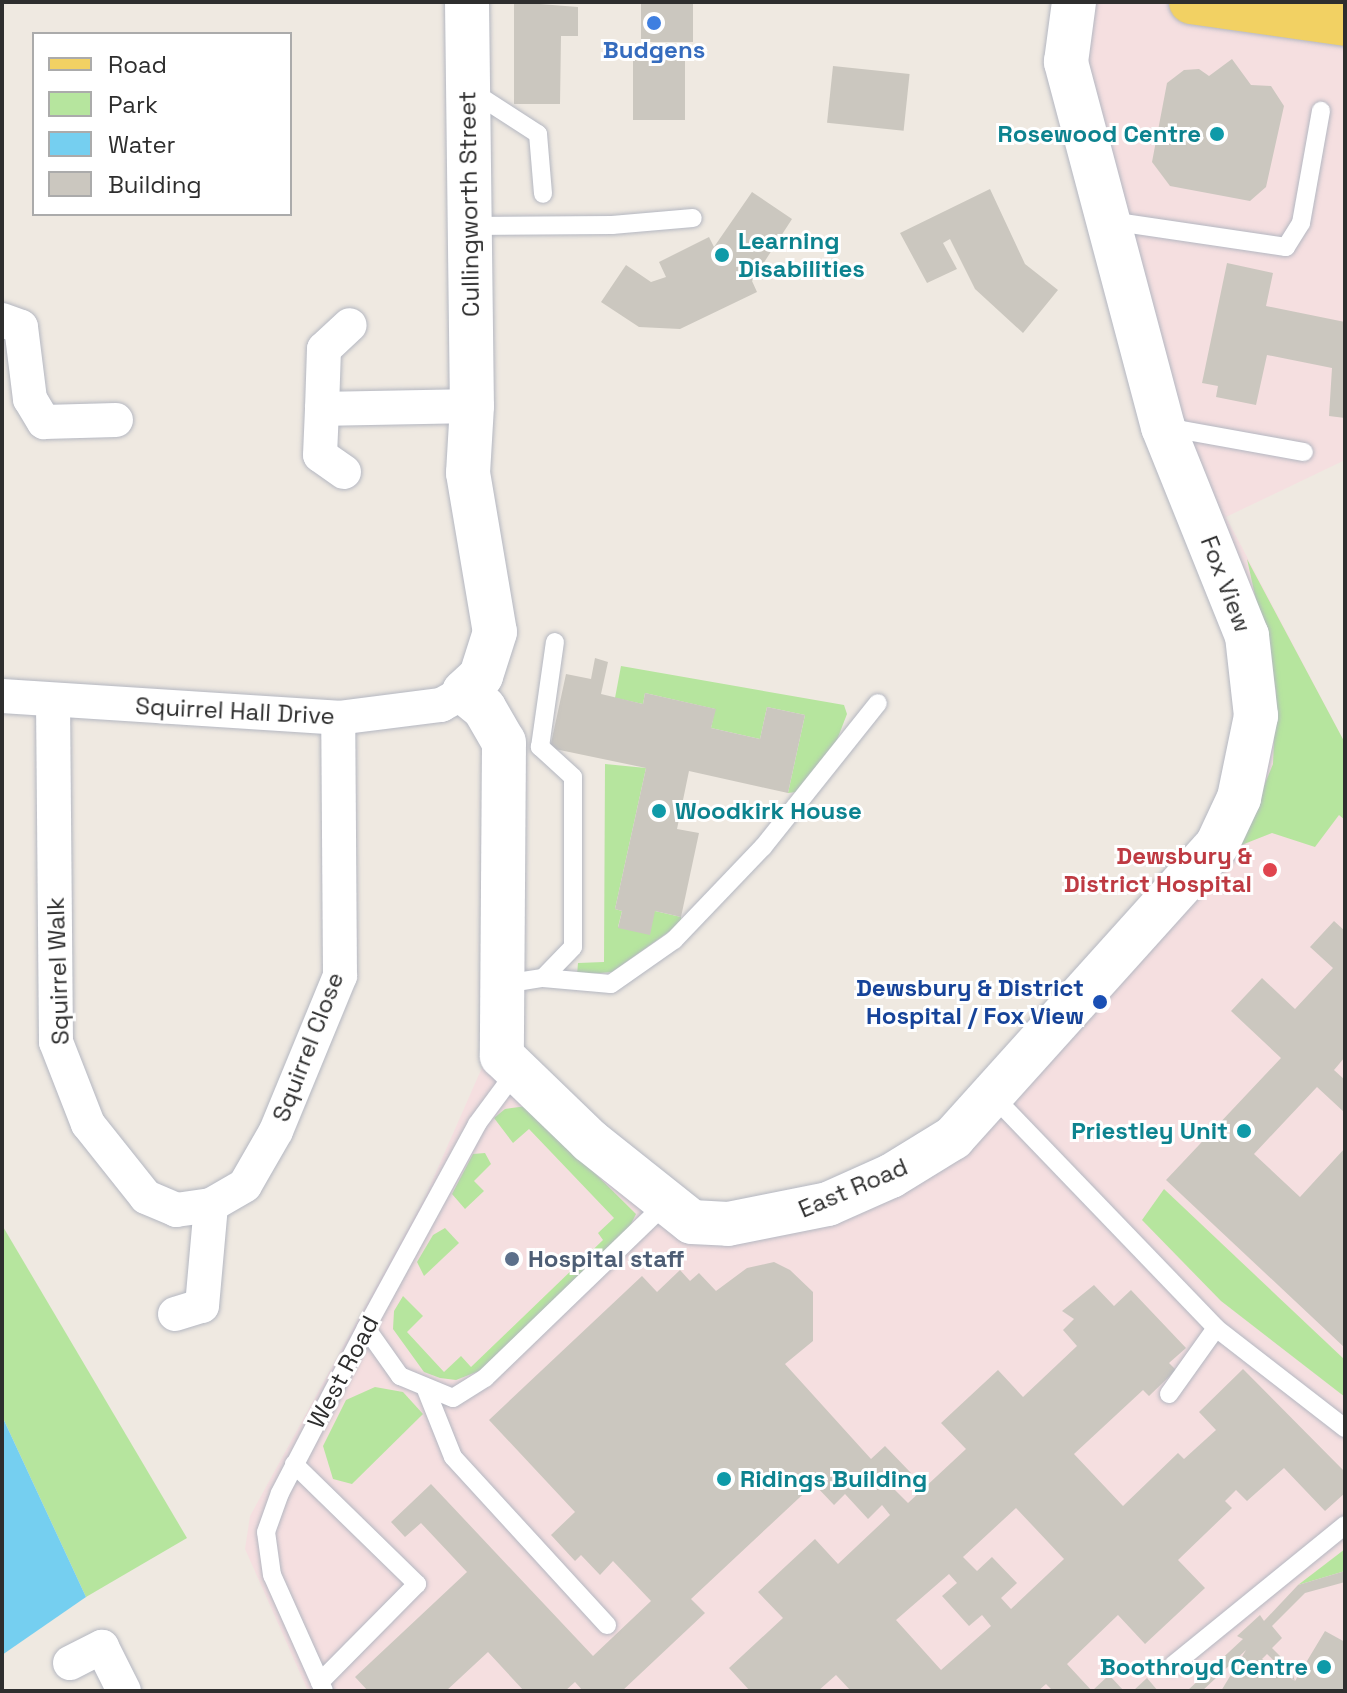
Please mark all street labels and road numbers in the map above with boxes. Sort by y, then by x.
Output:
street label: Cullingworth Street [453,91,485,317]
street label: Fox View [1194,532,1258,636]
street label: Squirrel Hall Drive [135,691,335,731]
street label: Squirrel Walk [41,897,75,1045]
street label: Squirrel Close [266,968,350,1126]
street label: East Road [794,1152,912,1224]
street label: West Road [301,1311,385,1433]

